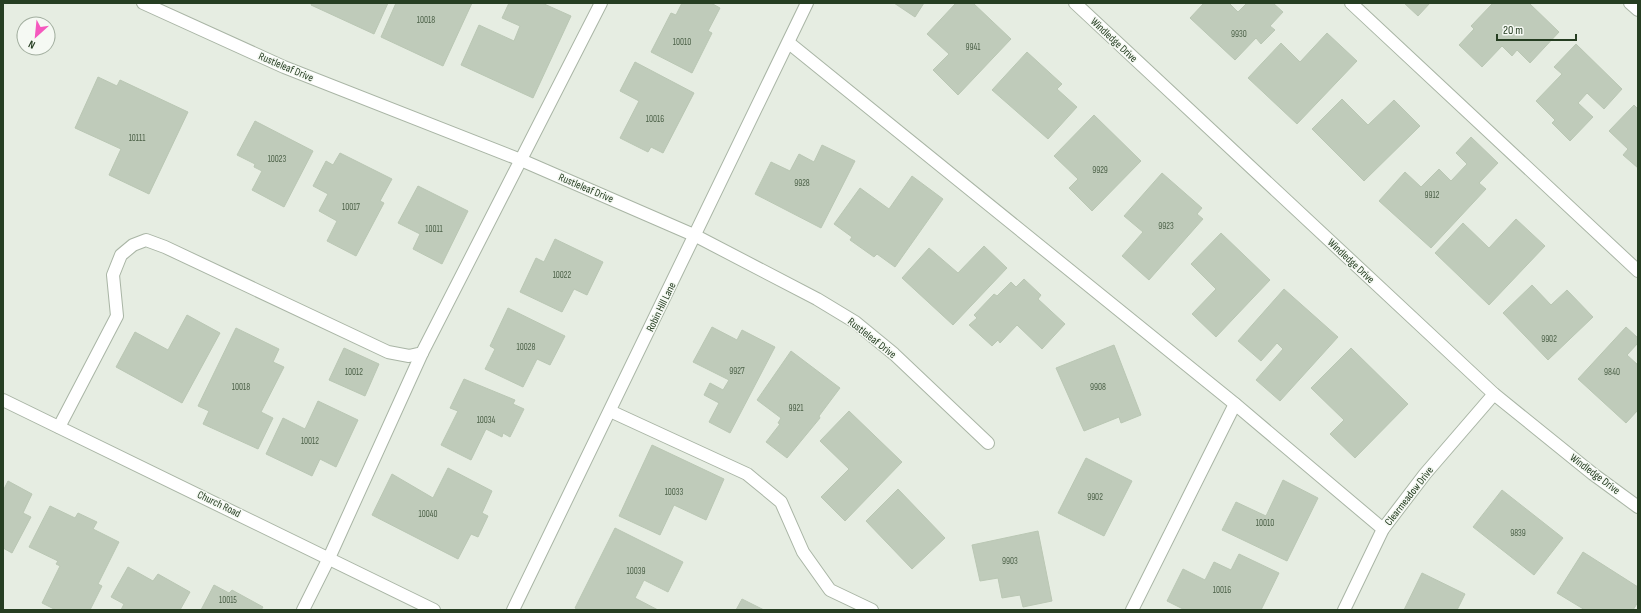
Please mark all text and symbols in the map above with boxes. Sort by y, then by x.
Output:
house number: 10018 [417,15,435,26]
street label: Windledge Drive [1088,15,1140,65]
north arrow [16,16,56,56]
scale bar [1497,16,1576,42]
text: 20 m [1503,23,1523,38]
house number: 9930 [1231,29,1247,40]
text: N [26,37,37,52]
house number: 10010 [673,37,691,48]
house number: 9941 [966,42,981,53]
street label: Rustleleaf Drive [257,50,315,84]
house number: 10016 [646,114,664,125]
house number: 10111 [129,133,146,144]
house number: 10023 [268,154,287,165]
house number: 9929 [1092,165,1108,176]
street label: Rustleleaf Drive [557,171,615,205]
house number: 9928 [794,178,810,189]
house number: 9912 [1425,190,1440,201]
house number: 10017 [342,202,360,213]
house number: 9923 [1158,221,1174,232]
house number: 10011 [425,224,444,235]
street label: Windledge Drive [1325,236,1377,286]
house number: 10022 [553,270,572,281]
street label: Robin Hill Lane [643,280,679,334]
street label: Rustleleaf Drive [845,315,899,361]
house number: 9902 [1541,334,1557,345]
house number: 10028 [517,342,535,353]
house number: 9927 [729,366,745,377]
house number: 10012 [345,367,363,378]
house number: 9840 [1604,367,1620,378]
house number: 10018 [232,382,250,393]
house number: 9908 [1090,382,1106,393]
house number: 9921 [789,403,804,414]
house number: 10034 [477,415,496,426]
house number: 10012 [301,436,319,447]
street label: Windledge Drive [1567,451,1623,497]
street label: Clearmeadow Drive [1382,464,1436,528]
house number: 10033 [665,487,684,498]
street label: Church Road [195,488,243,520]
house number: 9902 [1087,492,1103,503]
house number: 10040 [419,509,437,520]
house number: 10010 [1256,518,1274,529]
house number: 9839 [1510,528,1526,539]
house number: 9903 [1002,556,1018,567]
house number: 10039 [627,566,645,577]
house number: 10016 [1213,585,1231,596]
house number: 10015 [219,595,237,606]

